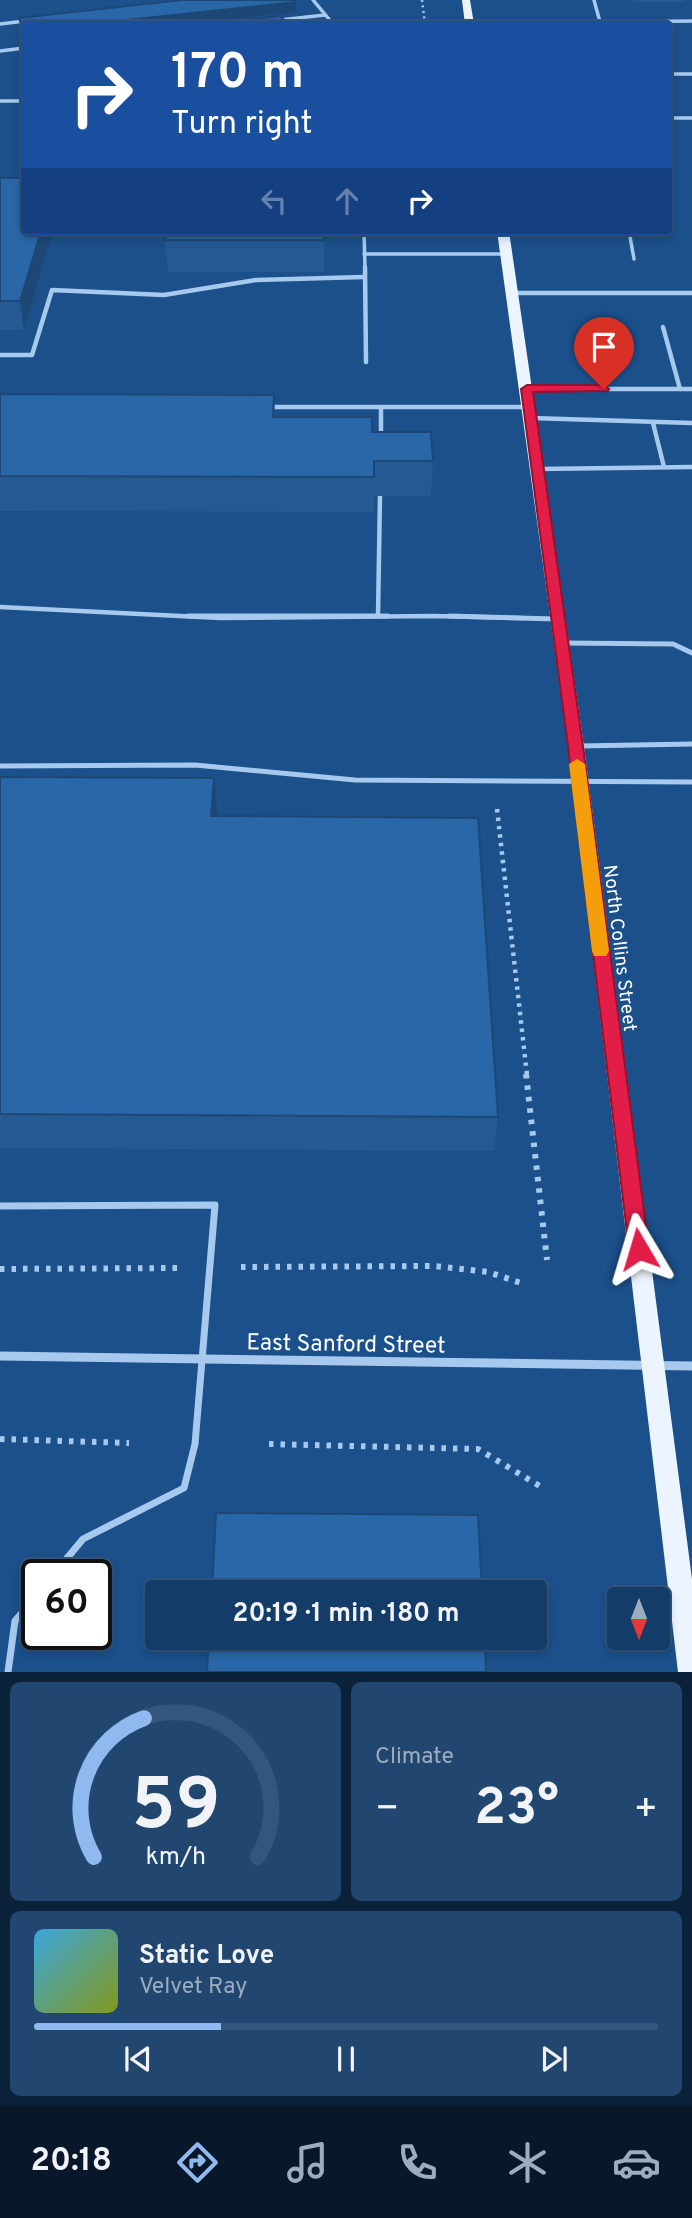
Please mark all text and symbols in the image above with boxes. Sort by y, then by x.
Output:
text: 170 m [171,44,304,106]
icon: right [56,49,147,140]
text: Turn right [171,105,313,145]
icon: left [255,182,293,220]
icon: ahead [328,182,366,220]
icon: right [401,182,439,220]
pin [574,317,634,389]
icon: arrive [585,328,623,366]
street label: North Collins Street [597,864,641,1033]
position arrow [602,1212,676,1286]
street label: East Sanford Street [246,1329,446,1362]
speed limit sign: 60 [21,1559,112,1650]
north arrow [607,1587,670,1650]
map controls [607,1587,670,1650]
text: 20:19 · 1 min · 180 m [233,1598,459,1631]
text: Climate [375,1743,454,1772]
text: 59 [131,1764,220,1856]
text: 23° [474,1777,559,1843]
text: − [375,1786,400,1835]
text: + [633,1786,658,1835]
text: km/h [145,1842,206,1874]
text: Static Love [139,1940,274,1973]
text: Velvet Ray [139,1973,247,2002]
icon: previous [119,2040,157,2078]
icon: pause [327,2040,365,2078]
icon: next [535,2040,573,2078]
icon: directions [173,2138,222,2187]
icon: music [283,2138,332,2187]
icon: phone [393,2138,442,2187]
icon: climate [503,2138,552,2187]
icon: car [612,2138,661,2187]
text: 20:18 [30,2142,112,2182]

